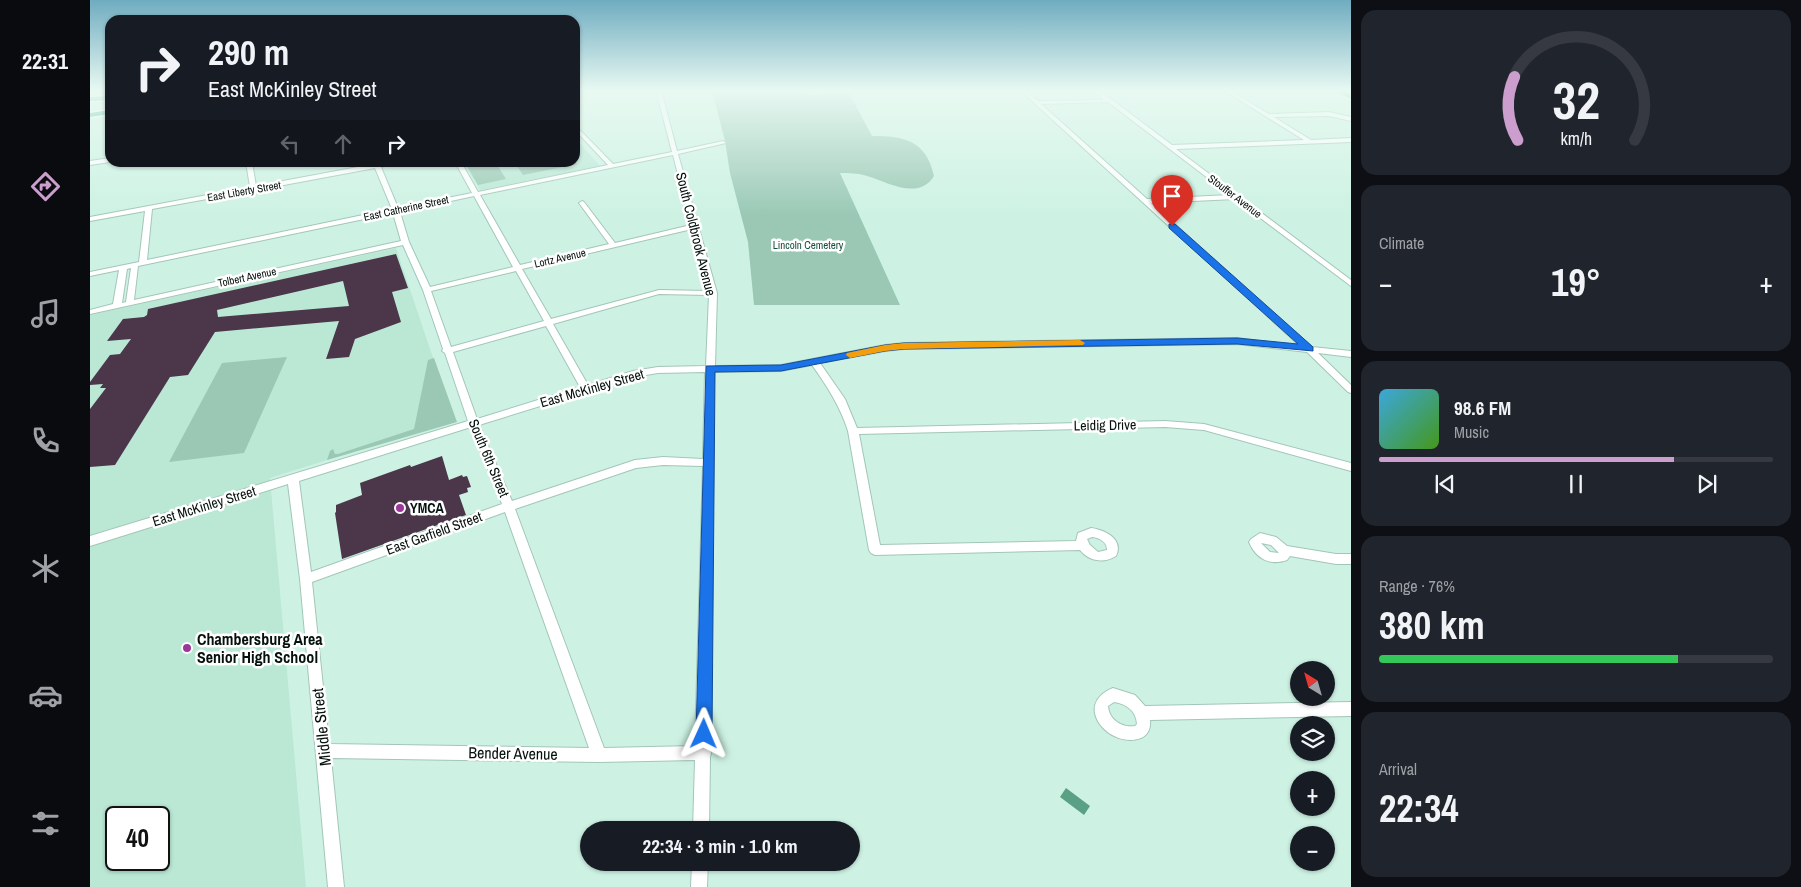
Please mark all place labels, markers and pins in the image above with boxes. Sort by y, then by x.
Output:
pin [1151,175,1193,226]
place label: YMCA [410,499,445,517]
marker: YMCA [394,502,406,514]
place label: Chambersburg Area Senior High School [197,628,323,668]
marker: Chambersburg Area Senior High School [181,642,193,654]

